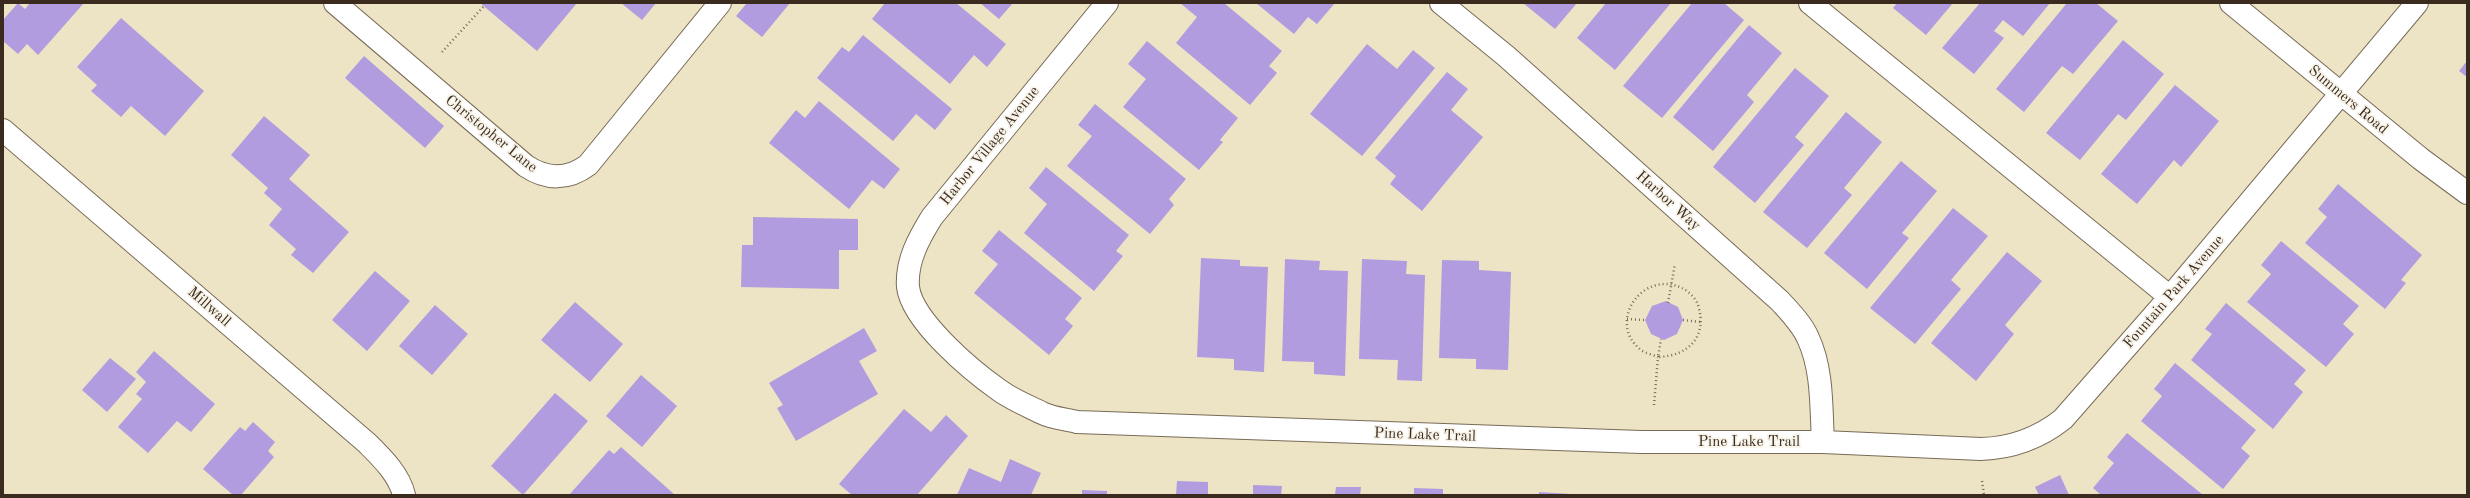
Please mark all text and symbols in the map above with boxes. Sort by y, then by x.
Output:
street label: Summers Road [2305,62,2391,138]
street label: Harbor Village Avenue [936,83,1044,209]
street label: Christopher Lane [441,91,541,177]
street label: Harbor Way [1632,167,1704,235]
street label: Fountain Park Avenue [2120,232,2228,352]
street label: Millwall [184,283,234,331]
street label: Pine Lake Trail [1374,424,1476,446]
street label: Pine Lake Trail [1698,433,1800,451]

